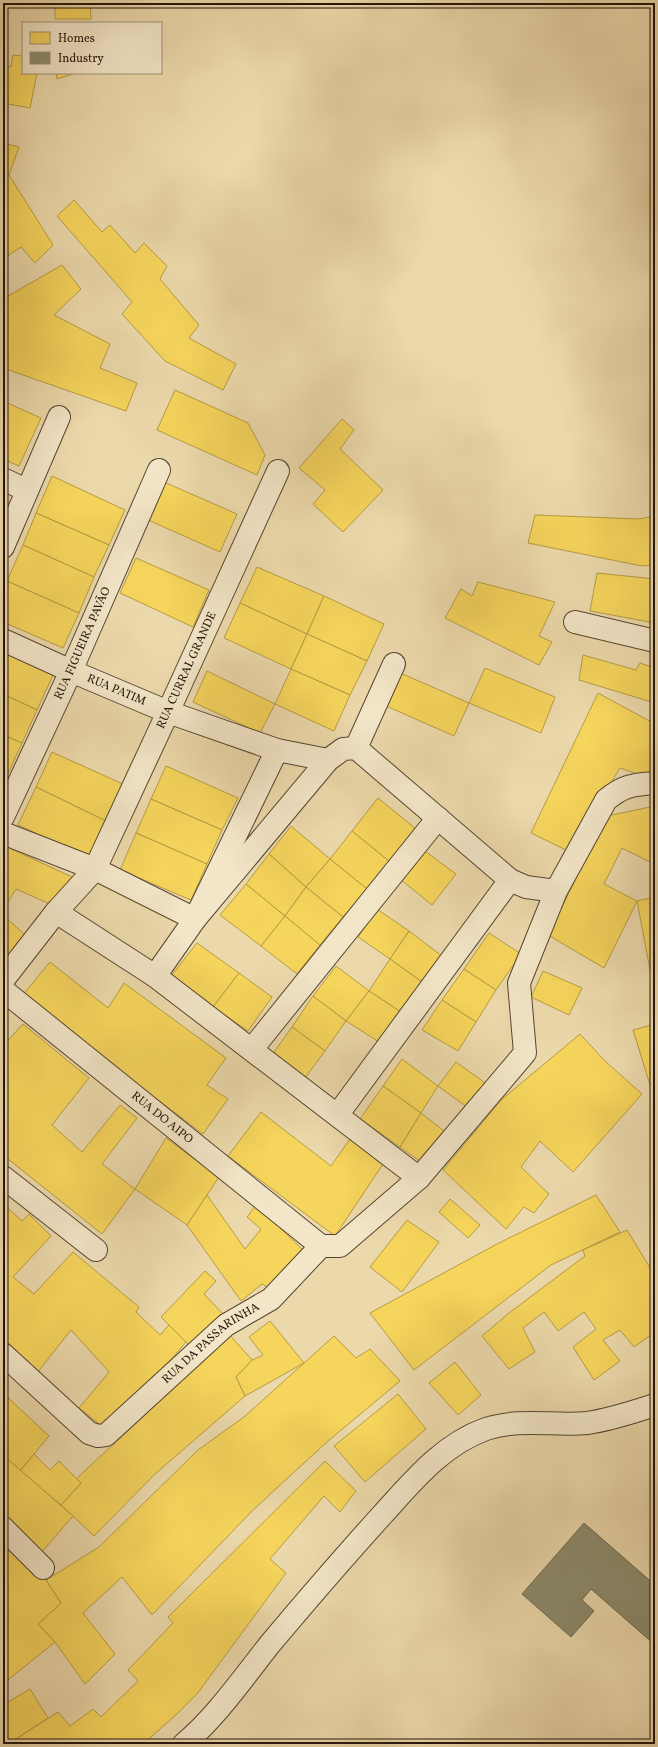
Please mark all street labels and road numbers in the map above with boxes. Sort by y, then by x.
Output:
street label: RUA FIGUEIRA PAVÃO [51,584,115,702]
street label: RUA CURRAL GRANDE [153,609,221,732]
street label: RUA PATIM [84,671,148,710]
street label: RUA DO AIPO [128,1088,196,1148]
street label: RUA DA PASSARINHA [159,1299,263,1388]

